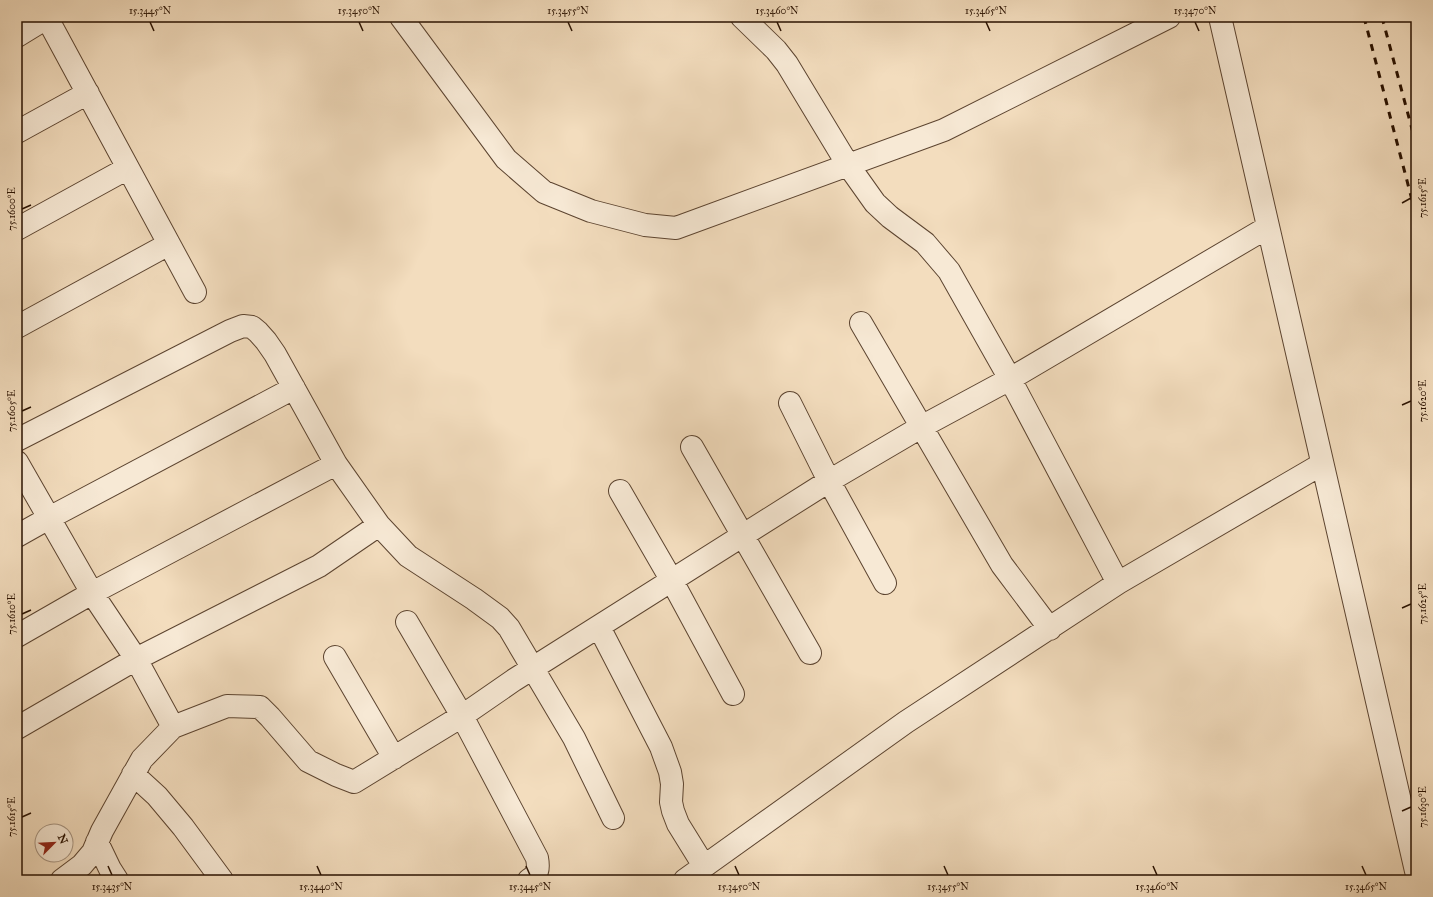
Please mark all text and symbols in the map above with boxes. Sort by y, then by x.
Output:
text: 15.3445°N [129,5,172,17]
text: 15.3450°N [338,5,381,17]
text: 15.3455°N [547,5,589,17]
text: 15.3460°N [756,5,799,17]
text: 15.3465°N [965,5,1007,17]
text: 15.3470°N [1174,5,1217,17]
text: 75.1615°E [1417,178,1429,218]
text: 75.1600°E [6,187,18,231]
text: 75.1620°E [1417,380,1429,422]
text: 75.1605°E [6,390,18,432]
text: 75.1625°E [1417,583,1429,625]
text: 75.1610°E [6,593,18,635]
text: 75.1630°E [1417,786,1429,828]
text: 75.1615°E [6,797,18,837]
north arrow [34,823,74,863]
text: N [55,832,71,847]
text: 15.3435°N [92,881,133,893]
text: 15.3440°N [299,881,343,893]
text: 15.3445°N [509,881,552,893]
text: 15.3450°N [718,881,761,893]
text: 15.3455°N [927,881,969,893]
text: 15.3460°N [1136,881,1179,893]
text: 15.3465°N [1345,881,1387,893]

